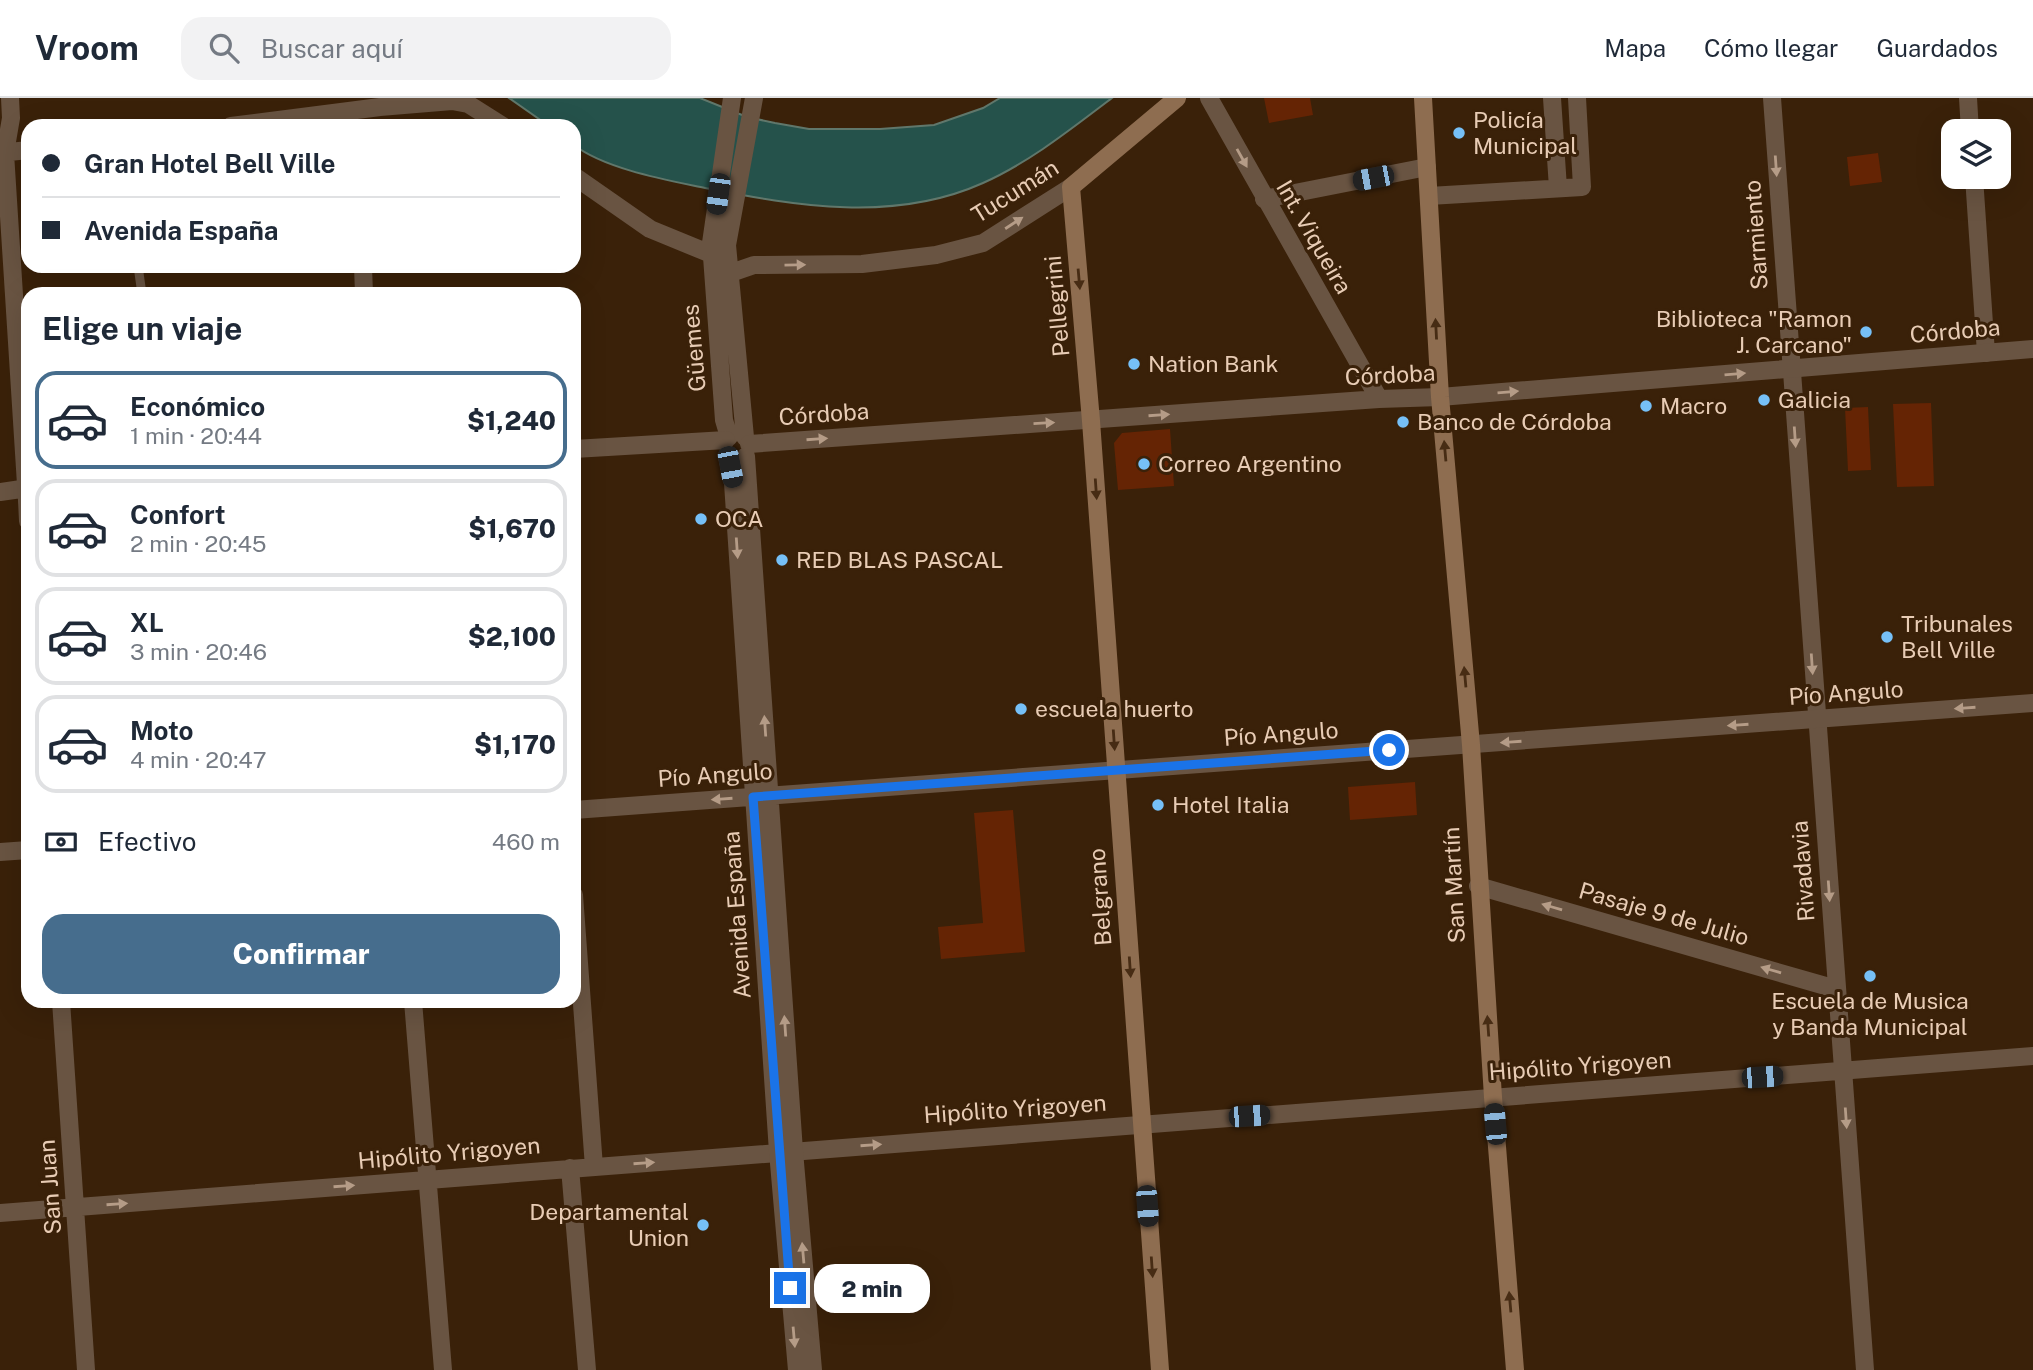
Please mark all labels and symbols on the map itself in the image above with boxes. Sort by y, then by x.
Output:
place label: Policía Municipal [1473,106,1577,159]
marker: Policía Municipal [1451,125,1467,141]
one-way arrow [1236,148,1248,168]
street label: Tucumán [966,153,1063,228]
one-way arrow [1771,155,1782,177]
car [1351,164,1396,192]
car [705,172,732,216]
street label: Int. Viqueira [1271,175,1358,298]
street label: Sarmiento [1738,179,1773,291]
one-way arrow [1005,217,1024,230]
street label: Pellegrini [1039,254,1074,358]
one-way arrow [784,259,806,270]
one-way arrow [1074,268,1085,290]
street label: Güemes [676,303,711,393]
place label: Biblioteca "Ramon J. Carcano" [1656,305,1852,358]
street label: Córdoba [1909,313,2001,348]
one-way arrow [1431,318,1442,340]
marker: Biblioteca "Ramon J. Carcano" [1858,324,1874,340]
place label: Nation Bank [1148,350,1278,377]
marker: Nation Bank [1126,356,1142,372]
street label: Córdoba [1344,359,1436,390]
one-way arrow [1724,368,1746,379]
one-way arrow [1497,386,1519,397]
place label: Galicia [1778,386,1851,413]
place label: Macro [1660,392,1727,419]
marker: Galicia [1756,392,1772,408]
street label: Córdoba [778,397,870,430]
marker: Macro [1638,398,1654,414]
place label: Banco de Córdoba [1417,408,1612,435]
one-way arrow [1148,409,1170,420]
marker: Banco de Córdoba [1395,414,1411,430]
one-way arrow [1033,418,1055,429]
one-way arrow [1790,426,1801,448]
one-way arrow [807,433,829,444]
one-way arrow [1439,439,1450,461]
car [716,444,745,490]
place label: Correo Argentino [1158,450,1342,477]
marker: Correo Argentino [1136,456,1152,472]
one-way arrow [1091,478,1102,500]
place label: OCA [715,505,764,532]
marker: OCA [693,511,709,527]
one-way arrow [732,537,743,559]
place label: RED BLAS PASCAL [796,546,1003,573]
marker: RED BLAS PASCAL [774,552,790,568]
place label: Tribunales Bell Ville [1901,610,2013,663]
marker: Tribunales Bell Ville [1879,629,1895,645]
one-way arrow [1807,653,1818,675]
one-way arrow [1459,666,1470,688]
street label: Pío Angulo [1788,675,1904,710]
place label: escuela huerto [1035,695,1194,722]
marker: escuela huerto [1013,701,1029,717]
one-way arrow [1954,703,1976,714]
one-way arrow [759,715,770,737]
street label: Pío Angulo [1223,716,1339,751]
one-way arrow [1727,720,1749,731]
one-way arrow [1108,729,1119,751]
route start [1373,734,1405,766]
one-way arrow [1500,736,1522,747]
street label: Pío Angulo [657,757,773,792]
place label: Hotel Italia [1172,791,1289,818]
one-way arrow [711,794,733,805]
marker: Hotel Italia [1150,797,1166,813]
street label: Rivadavia [1786,820,1819,922]
street label: San Martín [1437,826,1470,944]
street label: Avenida España [717,830,756,1000]
street label: Belgrano [1083,847,1116,947]
street label: Pasaje 9 de Julio [1576,876,1752,951]
one-way arrow [1824,880,1835,902]
one-way arrow [1541,902,1562,912]
one-way arrow [1125,956,1136,978]
one-way arrow [1760,964,1782,975]
marker: Escuela de Musica y Banda Municipal [1862,968,1878,984]
place label: Escuela de Musica y Banda Municipal [1771,987,1969,1040]
one-way arrow [779,1015,790,1037]
one-way arrow [1482,1015,1493,1037]
street label: Hipólito Yrigoyen [1488,1046,1672,1085]
car [1741,1065,1784,1089]
street label: Hipólito Yrigoyen [923,1089,1107,1128]
car [1483,1102,1508,1146]
car [1228,1104,1271,1128]
one-way arrow [1841,1107,1852,1129]
street label: Hipólito Yrigoyen [357,1131,541,1174]
street label: San Juan [33,1139,66,1235]
one-way arrow [860,1139,882,1150]
one-way arrow [633,1157,655,1168]
one-way arrow [333,1180,355,1191]
car [1136,1184,1159,1228]
one-way arrow [106,1198,128,1209]
place label: Departamental Union [529,1198,689,1251]
marker: Departamental Union [695,1217,711,1233]
one-way arrow [797,1242,808,1264]
one-way arrow [1147,1256,1158,1278]
callout: 2 min [814,1264,930,1312]
route end [774,1272,806,1304]
one-way arrow [1504,1291,1515,1313]
one-way arrow [789,1326,800,1348]

